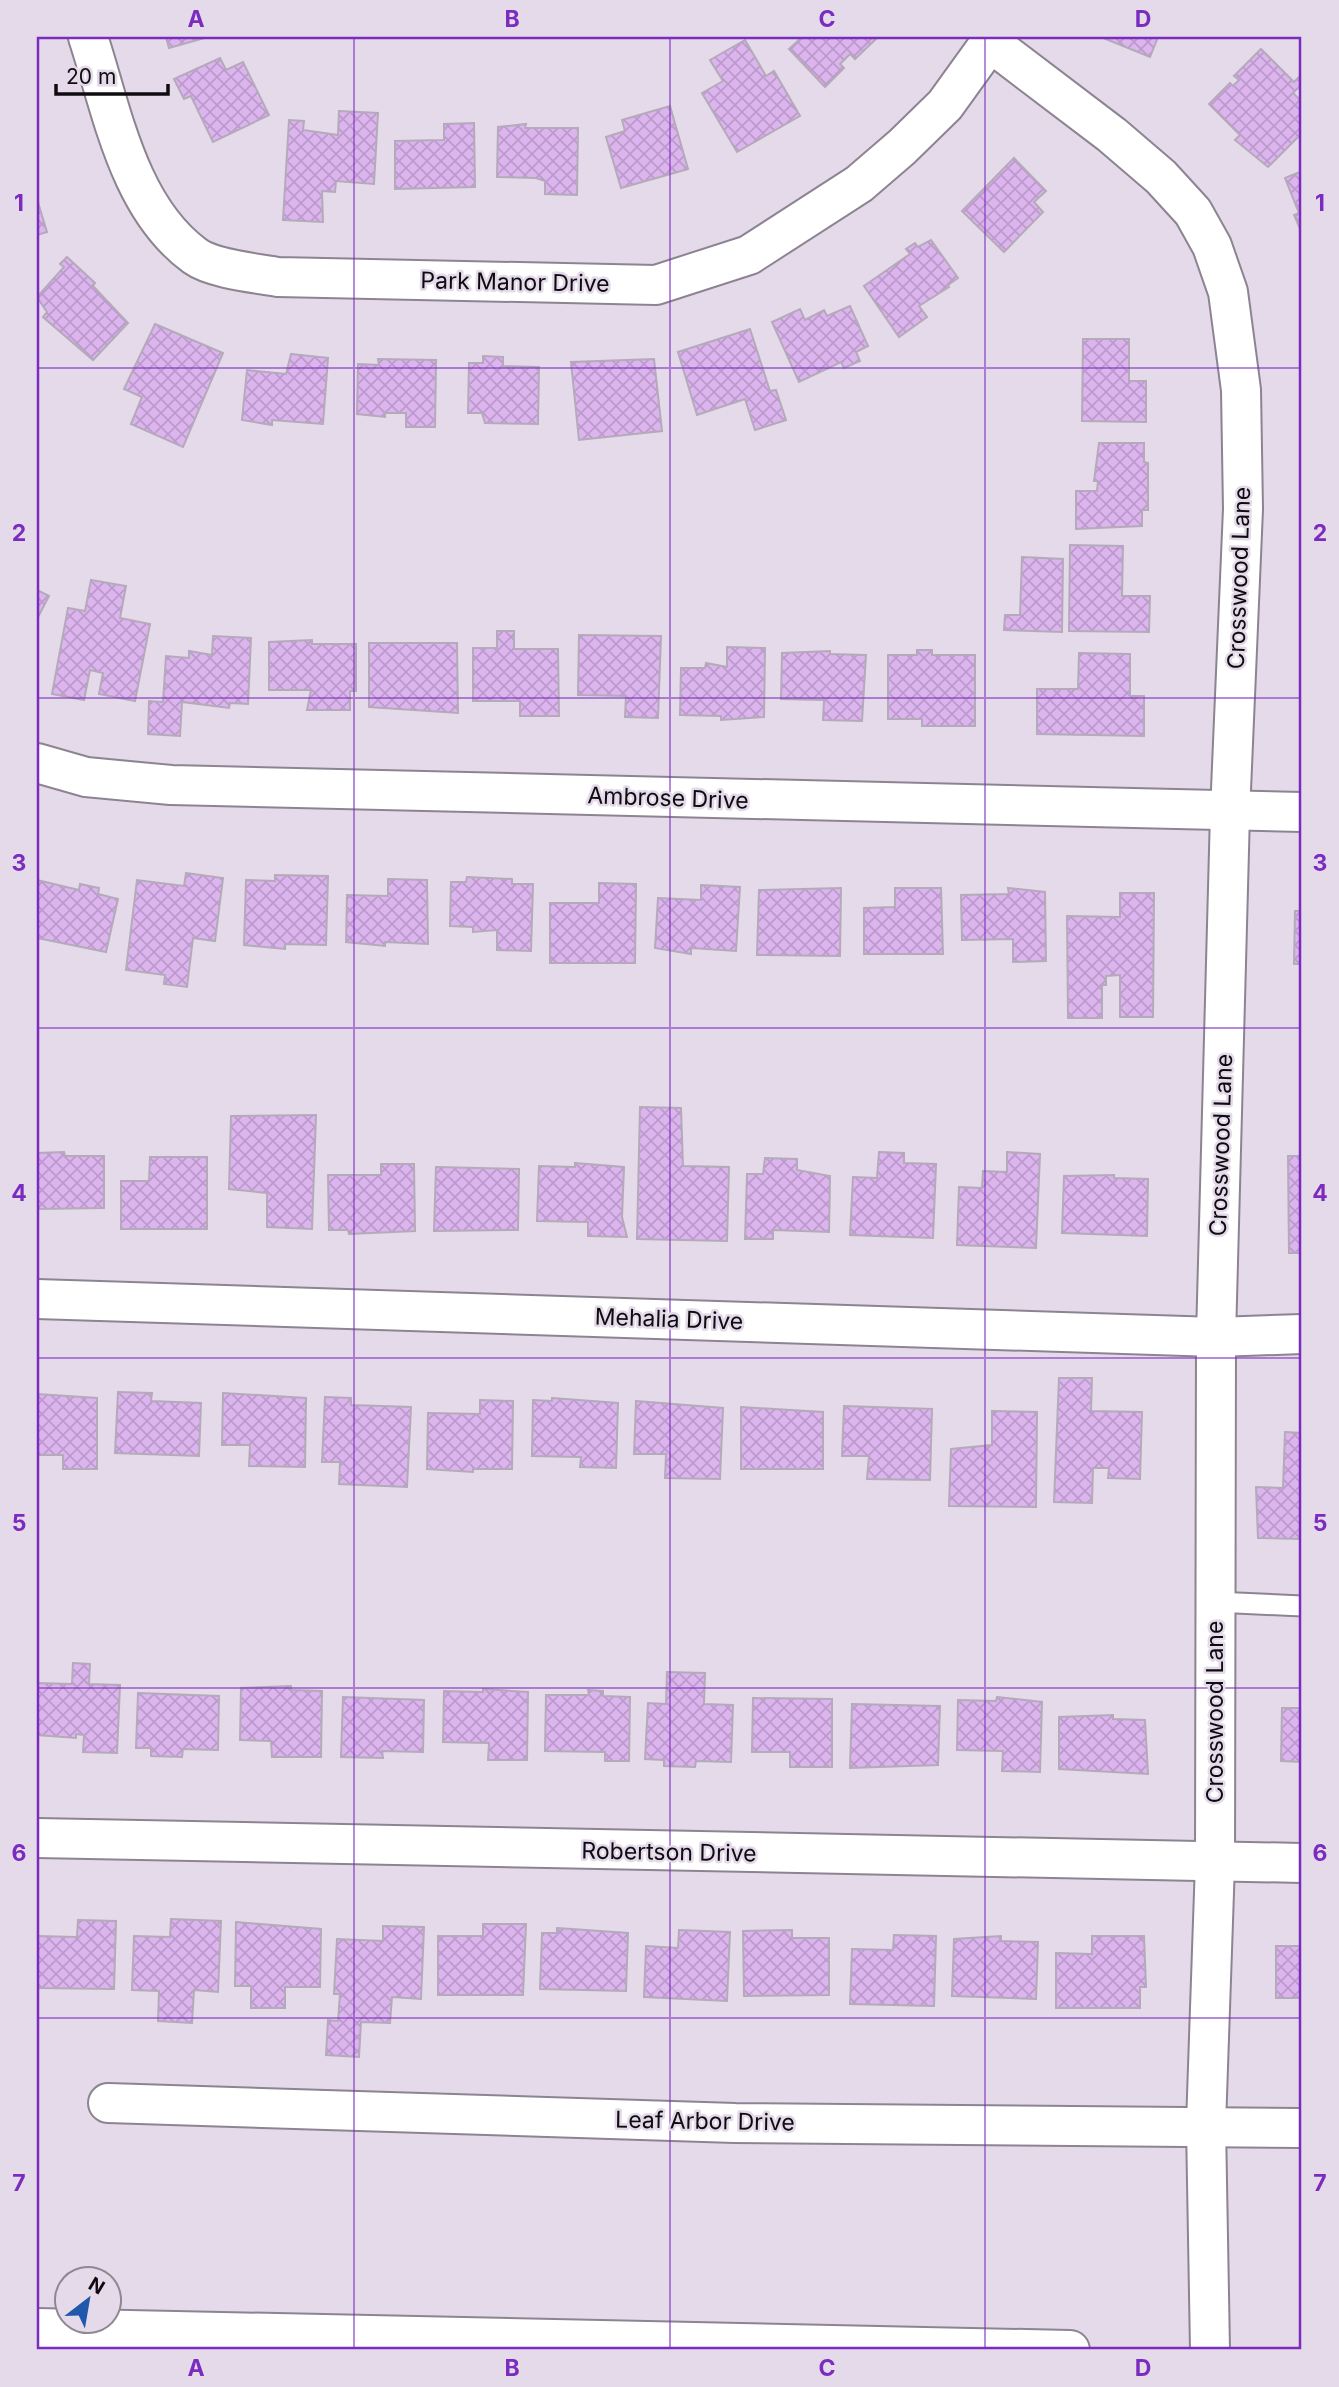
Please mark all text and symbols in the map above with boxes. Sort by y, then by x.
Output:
text: A [187,5,205,33]
text: B [504,5,520,33]
text: C [818,5,836,33]
text: D [1135,5,1151,33]
scale bar [56,52,168,96]
text: 20 m [66,64,116,89]
text: 1 [14,189,24,217]
text: 1 [1315,189,1325,217]
street label: Park Manor Drive [420,266,610,298]
street label: Crosswood Lane [1222,486,1256,670]
text: 2 [12,519,26,547]
text: 2 [1313,519,1327,547]
street label: Ambrose Drive [587,781,749,815]
text: 3 [12,849,26,877]
text: 3 [1313,849,1327,877]
street label: Crosswood Lane [1204,1053,1238,1237]
text: 4 [11,1179,27,1207]
text: 4 [1312,1179,1328,1207]
street label: Mehalia Drive [594,1302,744,1336]
text: 5 [12,1509,26,1537]
text: 5 [1313,1509,1327,1537]
street label: Crosswood Lane [1201,1621,1229,1803]
street label: Robertson Drive [581,1836,757,1868]
text: 6 [12,1839,26,1867]
text: 6 [1313,1839,1327,1867]
street label: Leaf Arbor Drive [615,2105,795,2137]
text: 7 [12,2169,26,2197]
text: 7 [1313,2169,1327,2197]
north arrow [52,2264,122,2334]
text: N [84,2272,109,2299]
text: A [187,2354,205,2382]
text: B [504,2354,520,2382]
text: C [818,2354,836,2382]
text: D [1135,2354,1151,2382]

